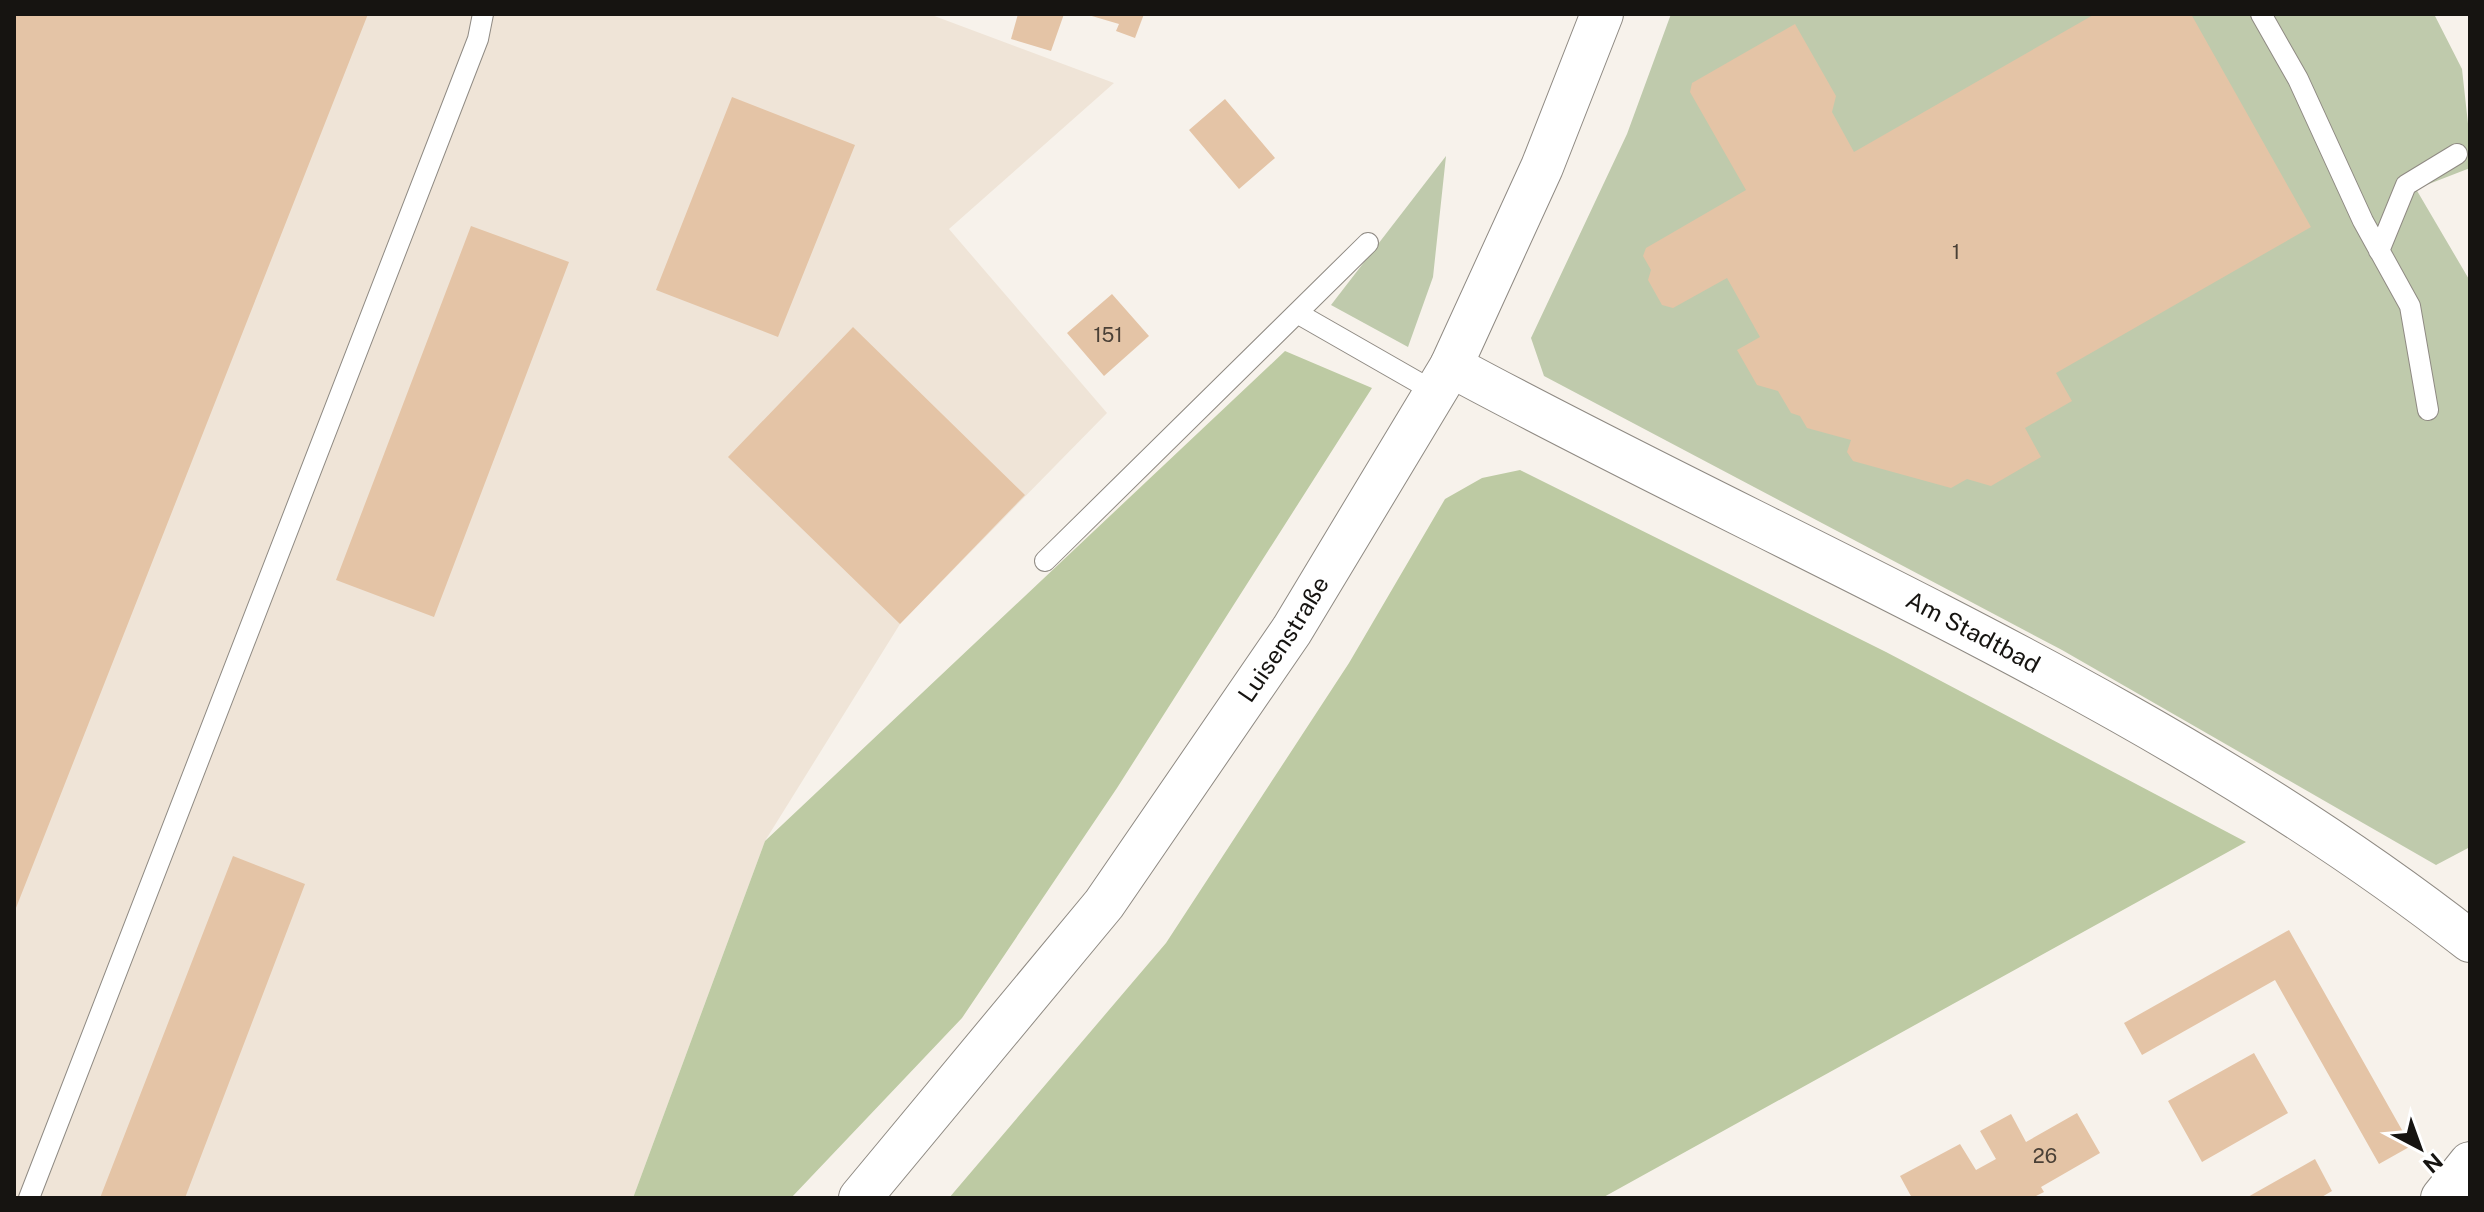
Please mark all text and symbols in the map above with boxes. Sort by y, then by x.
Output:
house number: 1 [1952,240,1960,264]
house number: 151 [1093,323,1123,347]
street label: Luisenstraße [1232,571,1334,707]
street label: Am Stadtbad [1902,585,2045,678]
north arrow [2380,1108,2460,1188]
house number: 26 [2033,1144,2057,1168]
text: N [2418,1148,2448,1179]

